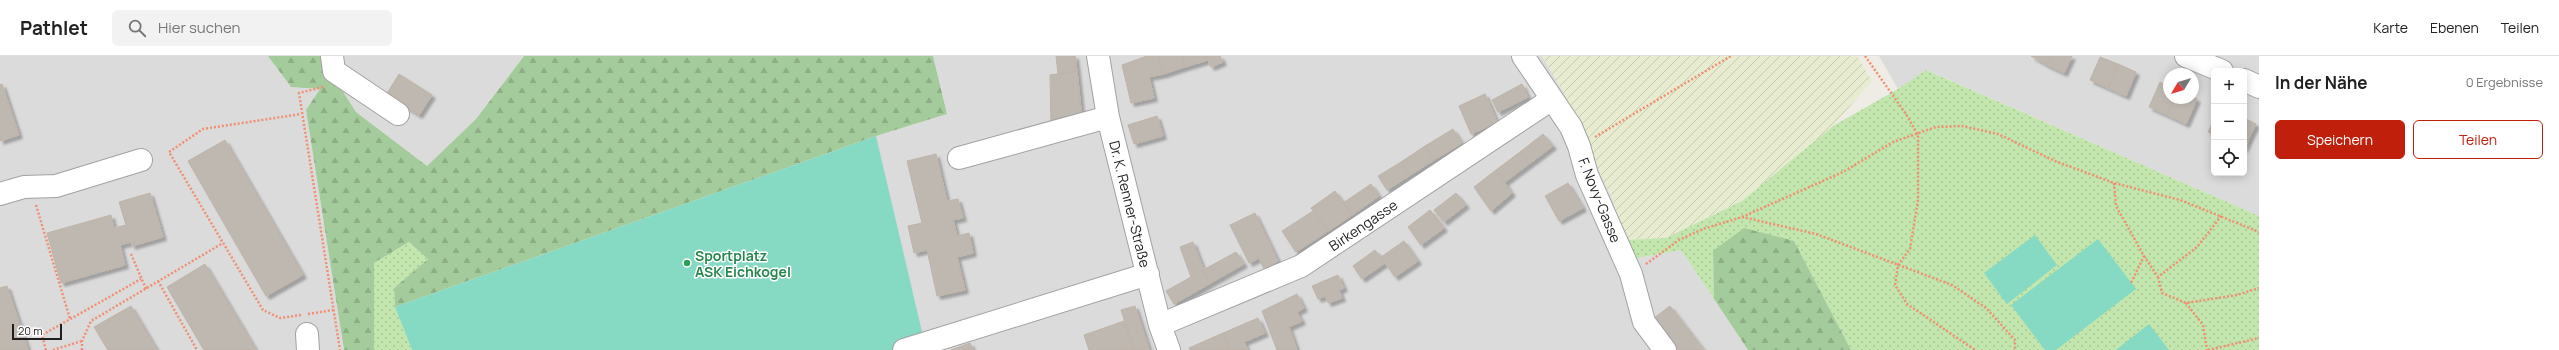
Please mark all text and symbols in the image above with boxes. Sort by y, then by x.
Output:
search box [112,10,392,46]
text: Pathlet [20,15,88,41]
icon: search [126,17,148,39]
text: Hier suchen [158,17,240,38]
text: Karte [2373,18,2408,37]
text: Ebenen [2430,18,2479,37]
text: Teilen [2501,18,2539,37]
north arrow [2163,68,2199,104]
map controls [2211,68,2247,176]
button: + [2211,68,2247,104]
text: In der Nähe [2275,71,2368,94]
text: 0 Ergebnisse [2466,73,2543,91]
button: − [2211,104,2247,140]
button: Speichern [2275,120,2405,159]
button: Teilen [2413,120,2543,159]
street label: Dr. K. Renner-Straße [1105,139,1155,269]
button: locate [2211,140,2247,176]
street label: F. Novy-Gasse [1574,155,1626,245]
street label: Birkengasse [1325,195,1401,255]
place label: Sportplatz ASK Eichkogel [695,246,791,281]
marker: Sportplatz ASK Eichkogel [682,258,692,268]
scale bar [12,322,62,341]
text: 20 m [18,323,43,338]

